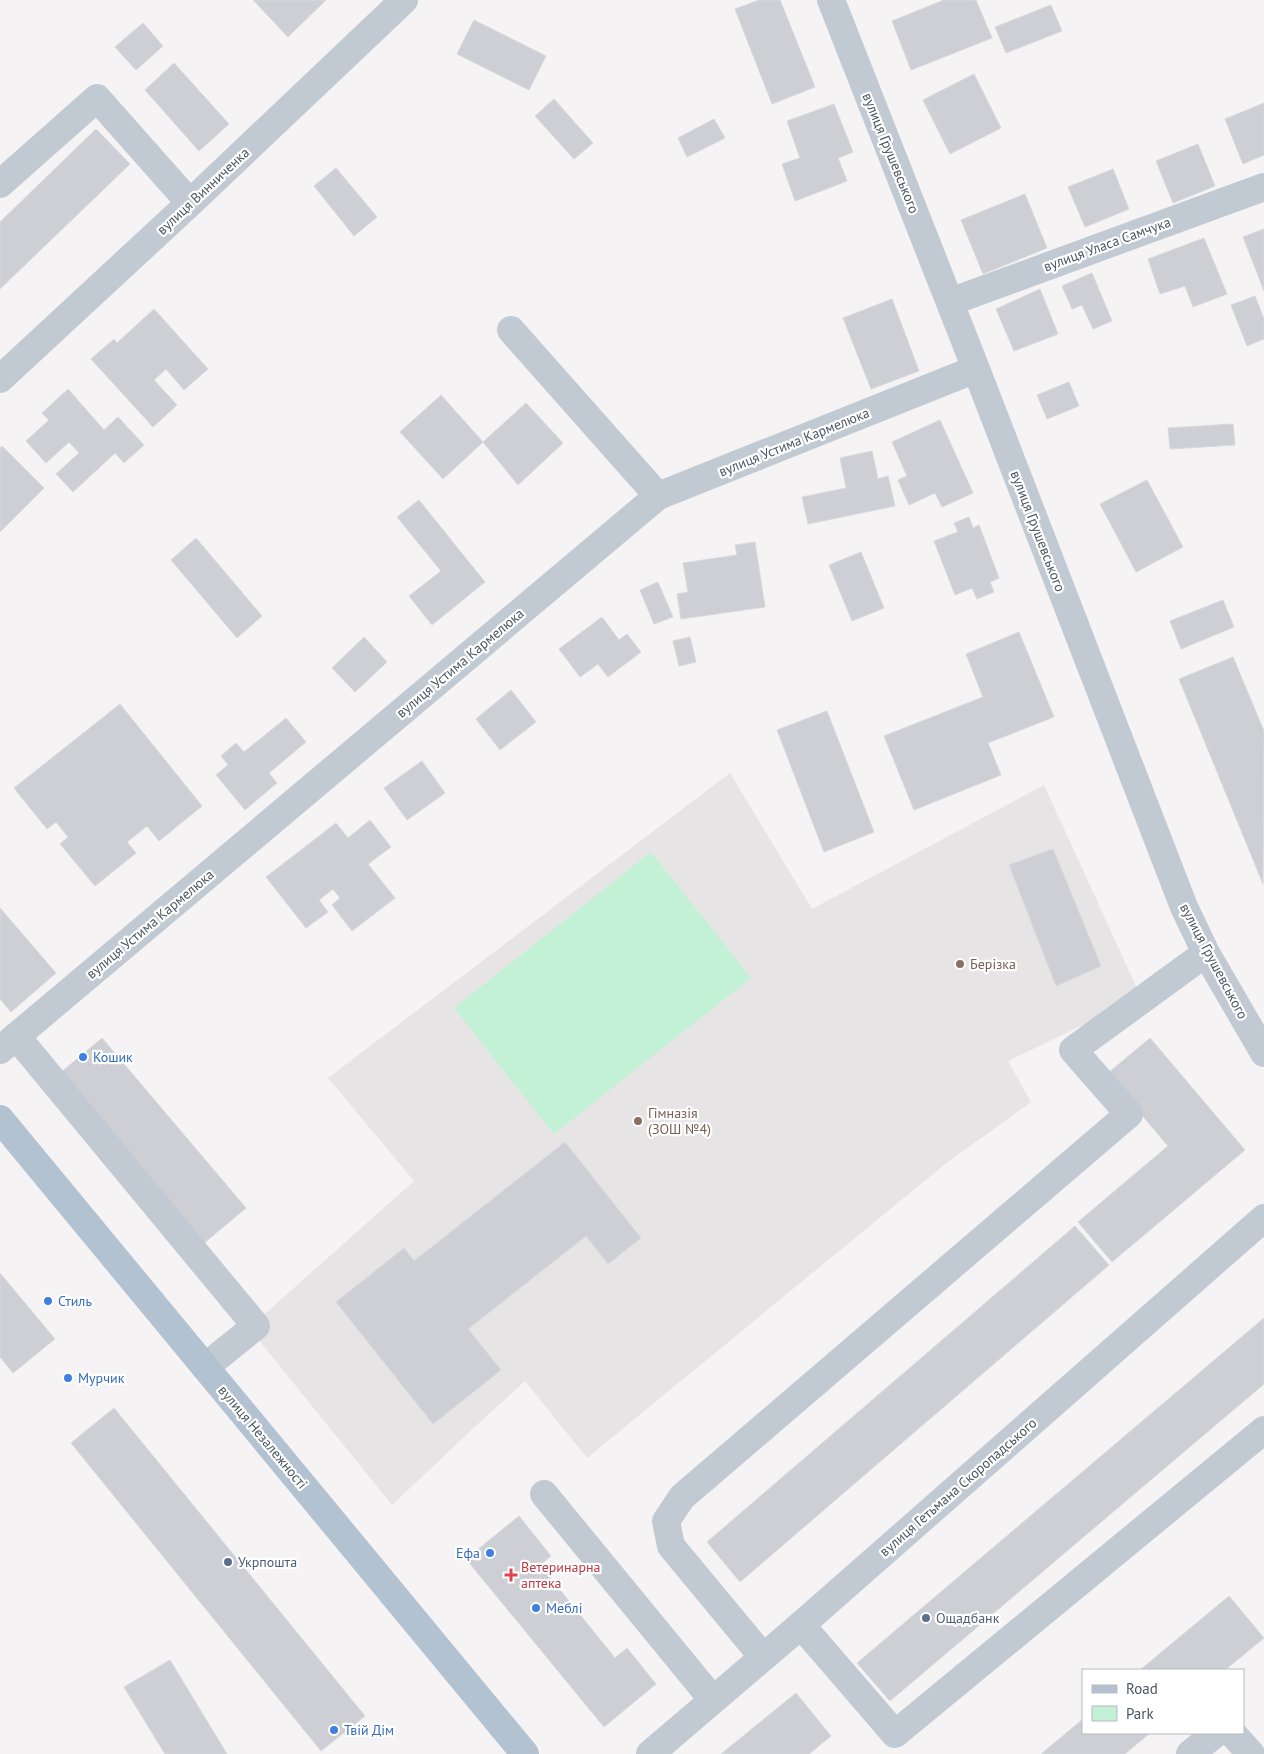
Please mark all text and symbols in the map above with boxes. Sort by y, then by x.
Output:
street label: вулиця Грушевського [859,90,923,216]
street label: вулиця Винниченка [153,144,253,238]
street label: вулиця Уласа Самчука [1041,213,1173,275]
street label: вулиця Устима Кармелюка [716,403,872,481]
street label: вулиця Грушевського [1007,468,1069,594]
street label: вулиця Устима Кармелюка [393,604,528,722]
street label: вулиця Устима Кармелюка [83,865,218,983]
street label: вулиця Грушевського [1176,900,1252,1022]
place label: Берізка [970,955,1016,973]
marker: Берізка [954,958,966,970]
place label: Кошик [93,1048,133,1066]
marker: Кошик [77,1051,89,1063]
place label: Гімназія (ЗОШ №4) [648,1104,711,1138]
marker: Гімназія (ЗОШ №4) [632,1115,644,1127]
place label: Стиль [58,1292,92,1310]
marker: Стиль [42,1295,54,1307]
place label: Мурчик [78,1369,125,1387]
marker: Мурчик [62,1372,74,1384]
street label: вулиця Незалежності [214,1382,312,1492]
street label: вулиця Гетьмана Скоропадського [876,1414,1040,1560]
place label: Ефа [456,1544,480,1562]
marker: Ефа [484,1547,496,1559]
place label: Укрпошта [238,1553,297,1571]
marker: Укрпошта [222,1556,234,1568]
place label: Ветеринарна аптека [521,1558,601,1592]
marker: Ветеринарна аптека [505,1569,517,1581]
place label: Меблі [546,1599,582,1617]
marker: Меблі [530,1602,542,1614]
place label: Ощадбанк [936,1609,1000,1627]
marker: Ощадбанк [920,1612,932,1624]
legend [1082,1669,1244,1734]
text: Road [1126,1679,1158,1698]
text: Park [1126,1704,1154,1723]
place label: Твій Дім [344,1721,394,1739]
marker: Твій Дім [328,1724,340,1736]

